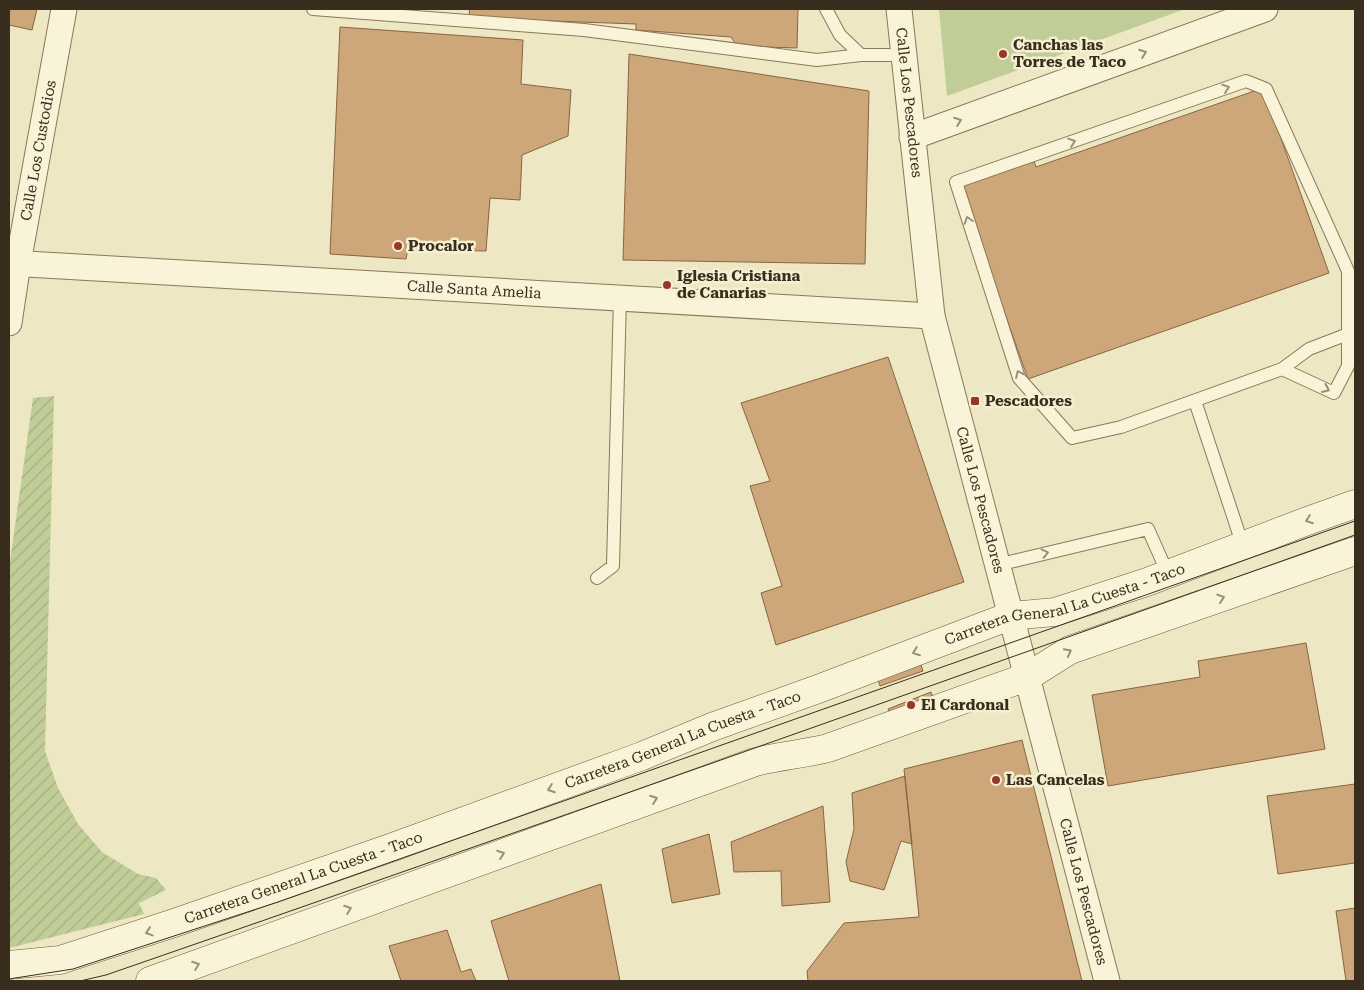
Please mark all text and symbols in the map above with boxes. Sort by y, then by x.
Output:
street label: Calle Los Pescadores [892,26,926,179]
place label: Canchas las Torres de Taco [1013,36,1126,71]
marker: Canchas las Torres de Taco [997,48,1009,60]
one-way arrow [1139,49,1147,59]
street label: Calle Los Custodios [17,79,60,222]
one-way arrow [1221,84,1229,94]
one-way arrow [953,117,962,127]
one-way arrow [1068,138,1076,148]
one-way arrow [964,216,974,224]
place label: Procalor [408,237,474,255]
marker: Procalor [392,240,404,252]
place label: Iglesia Cristiana de Canarias [677,267,800,302]
street label: Calle Santa Amelia [406,277,542,303]
marker: Iglesia Cristiana de Canarias [661,279,673,291]
one-way arrow [1015,370,1025,379]
one-way arrow [1321,383,1330,394]
place label: Pescadores [985,392,1072,410]
marker: Pescadores [969,395,981,407]
street label: Calle Los Pescadores [952,425,1008,575]
one-way arrow [1305,514,1314,524]
one-way arrow [1040,548,1049,559]
street label: Carretera General La Cuesta - Taco [942,559,1187,649]
one-way arrow [1216,593,1225,603]
one-way arrow [912,646,921,656]
one-way arrow [1063,648,1072,658]
street label: Carretera General La Cuesta - Taco [562,687,803,792]
place label: El Cardonal [921,696,1009,714]
marker: El Cardonal [905,699,917,711]
place label: Las Cancelas [1006,771,1105,789]
marker: Las Cancelas [990,774,1002,786]
one-way arrow [547,783,555,793]
one-way arrow [649,795,658,805]
street label: Calle Los Pescadores [1056,816,1111,967]
street label: Carretera General La Cuesta - Taco [182,828,425,928]
one-way arrow [496,850,505,860]
one-way arrow [344,905,352,915]
one-way arrow [145,926,153,936]
one-way arrow [191,961,199,971]

